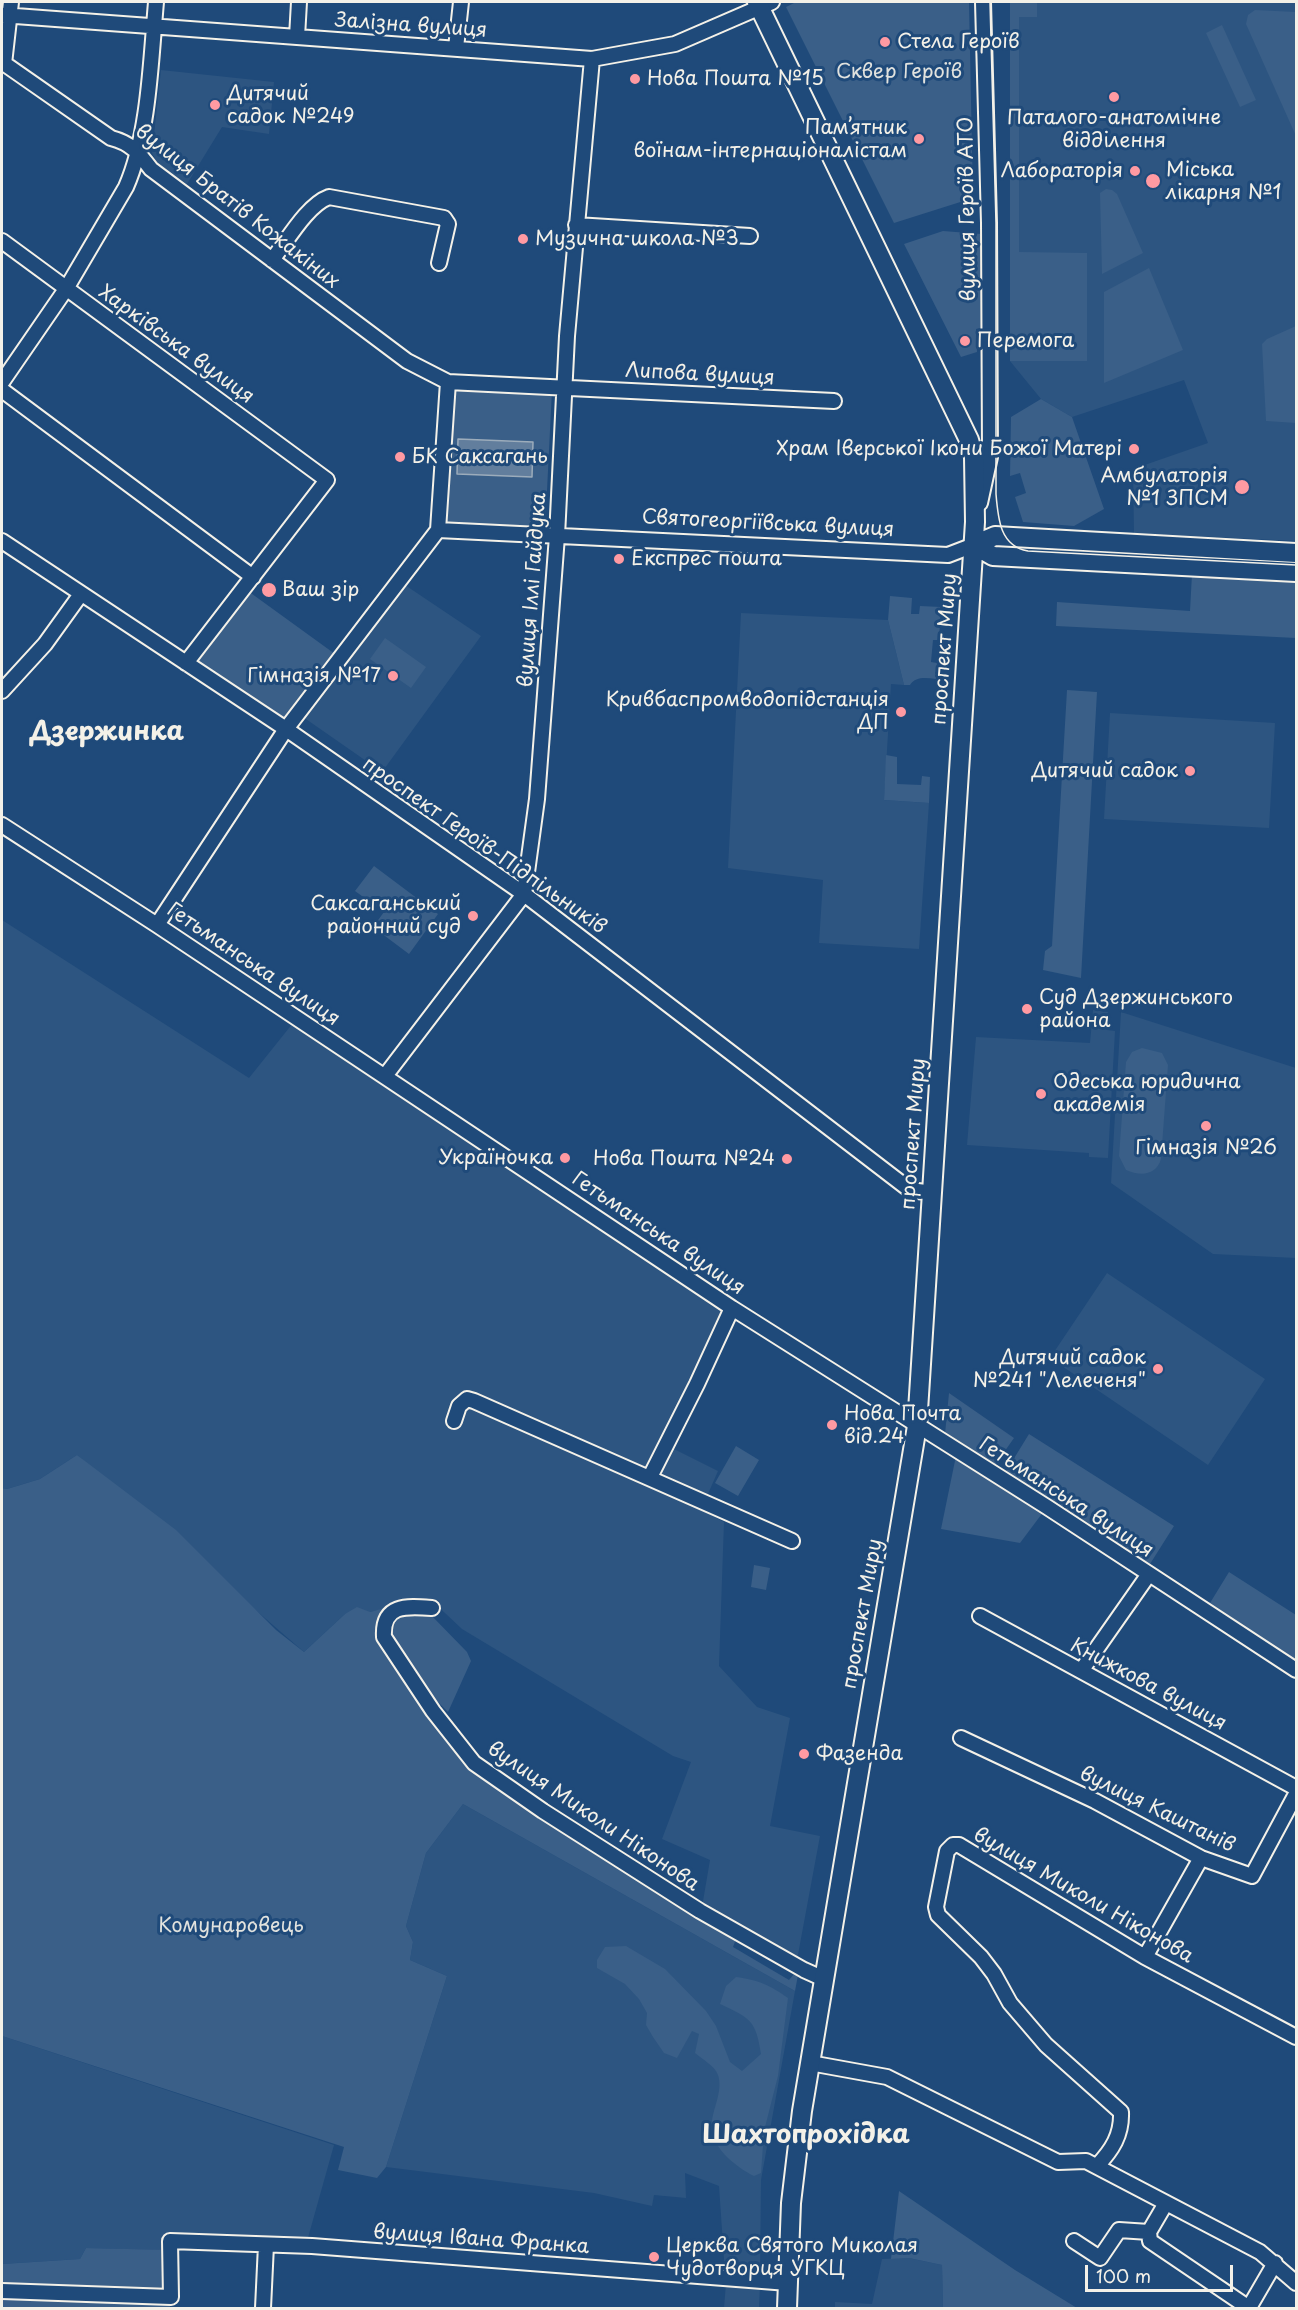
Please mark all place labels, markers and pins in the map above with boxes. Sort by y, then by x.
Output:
place label: Стела Героїв [897,30,1019,54]
marker: Стела Героїв [878,35,892,49]
place label: Нова Пошта №15 [647,67,824,91]
marker: Нова Пошта №15 [628,72,642,86]
place label: Дитячий садок №249 [227,82,354,129]
marker: Паталого-анатомічне відділення [1107,90,1121,104]
marker: Дитячий садок №249 [208,98,222,112]
place label: Паталого-анатомічне відділення [1007,106,1221,153]
place label: Пам’ятник воїнам-інтернаціоналістам [633,116,907,163]
marker: Пам’ятник воїнам-інтернаціоналістам [912,132,926,146]
place label: Міська лікарня №1 [1166,158,1281,205]
place label: Лабораторія [1001,159,1123,183]
marker: Лабораторія [1128,164,1142,178]
marker: Міська лікарня №1 [1144,172,1162,190]
place label: Музична школа №3 [535,227,739,251]
marker: Музична школа №3 [516,232,530,246]
place label: Перемога [977,329,1074,353]
marker: Перемога [958,334,972,348]
place label: Храм Іверської Ікони Божої Матері [776,437,1122,461]
marker: Храм Іверської Ікони Божої Матері [1127,442,1141,456]
place label: БК Саксагань [412,445,548,469]
marker: БК Саксагань [393,450,407,464]
place label: Амбулаторія №1 ЗПСМ [1101,464,1228,511]
marker: Амбулаторія №1 ЗПСМ [1233,478,1251,496]
place label: Експрес пошта [631,547,782,571]
marker: Експрес пошта [612,552,626,566]
place label: Ваш зір [282,578,359,602]
marker: Ваш зір [260,581,278,599]
place label: Гімназія №17 [247,664,381,688]
marker: Гімназія №17 [386,669,400,683]
place label: Кривбаспромводопідстанція ДП [606,688,889,735]
marker: Кривбаспромводопідстанція ДП [894,705,908,719]
place label: Дитячий садок [1032,759,1178,783]
marker: Дитячий садок [1183,764,1197,778]
place label: Саксаганський районний суд [310,892,461,939]
marker: Саксаганський районний суд [466,909,480,923]
place label: Суд Дзержинського района [1039,986,1233,1033]
marker: Суд Дзержинського района [1020,1002,1034,1016]
place label: Одеська юридична академія [1053,1070,1241,1117]
marker: Одеська юридична академія [1034,1087,1048,1101]
marker: Гімназія №26 [1199,1119,1213,1133]
place label: Гімназія №26 [1135,1136,1277,1160]
place label: Україночка [439,1146,553,1170]
place label: Нова Пошта №24 [593,1147,775,1171]
marker: Україночка [558,1151,572,1165]
marker: Нова Пошта №24 [780,1152,794,1166]
place label: Дитячий садок №241 "Лелеченя" [973,1346,1146,1393]
marker: Дитячий садок №241 "Лелеченя" [1151,1362,1165,1376]
place label: Нова Почта від.24 [844,1402,961,1449]
marker: Нова Почта від.24 [825,1418,839,1432]
place label: Фазенда [816,1742,903,1766]
marker: Фазенда [797,1747,811,1761]
place label: Церква Святого Миколая Чудотворця УГКЦ [666,2234,918,2281]
marker: Церква Святого Миколая Чудотворця УГКЦ [647,2250,661,2264]

